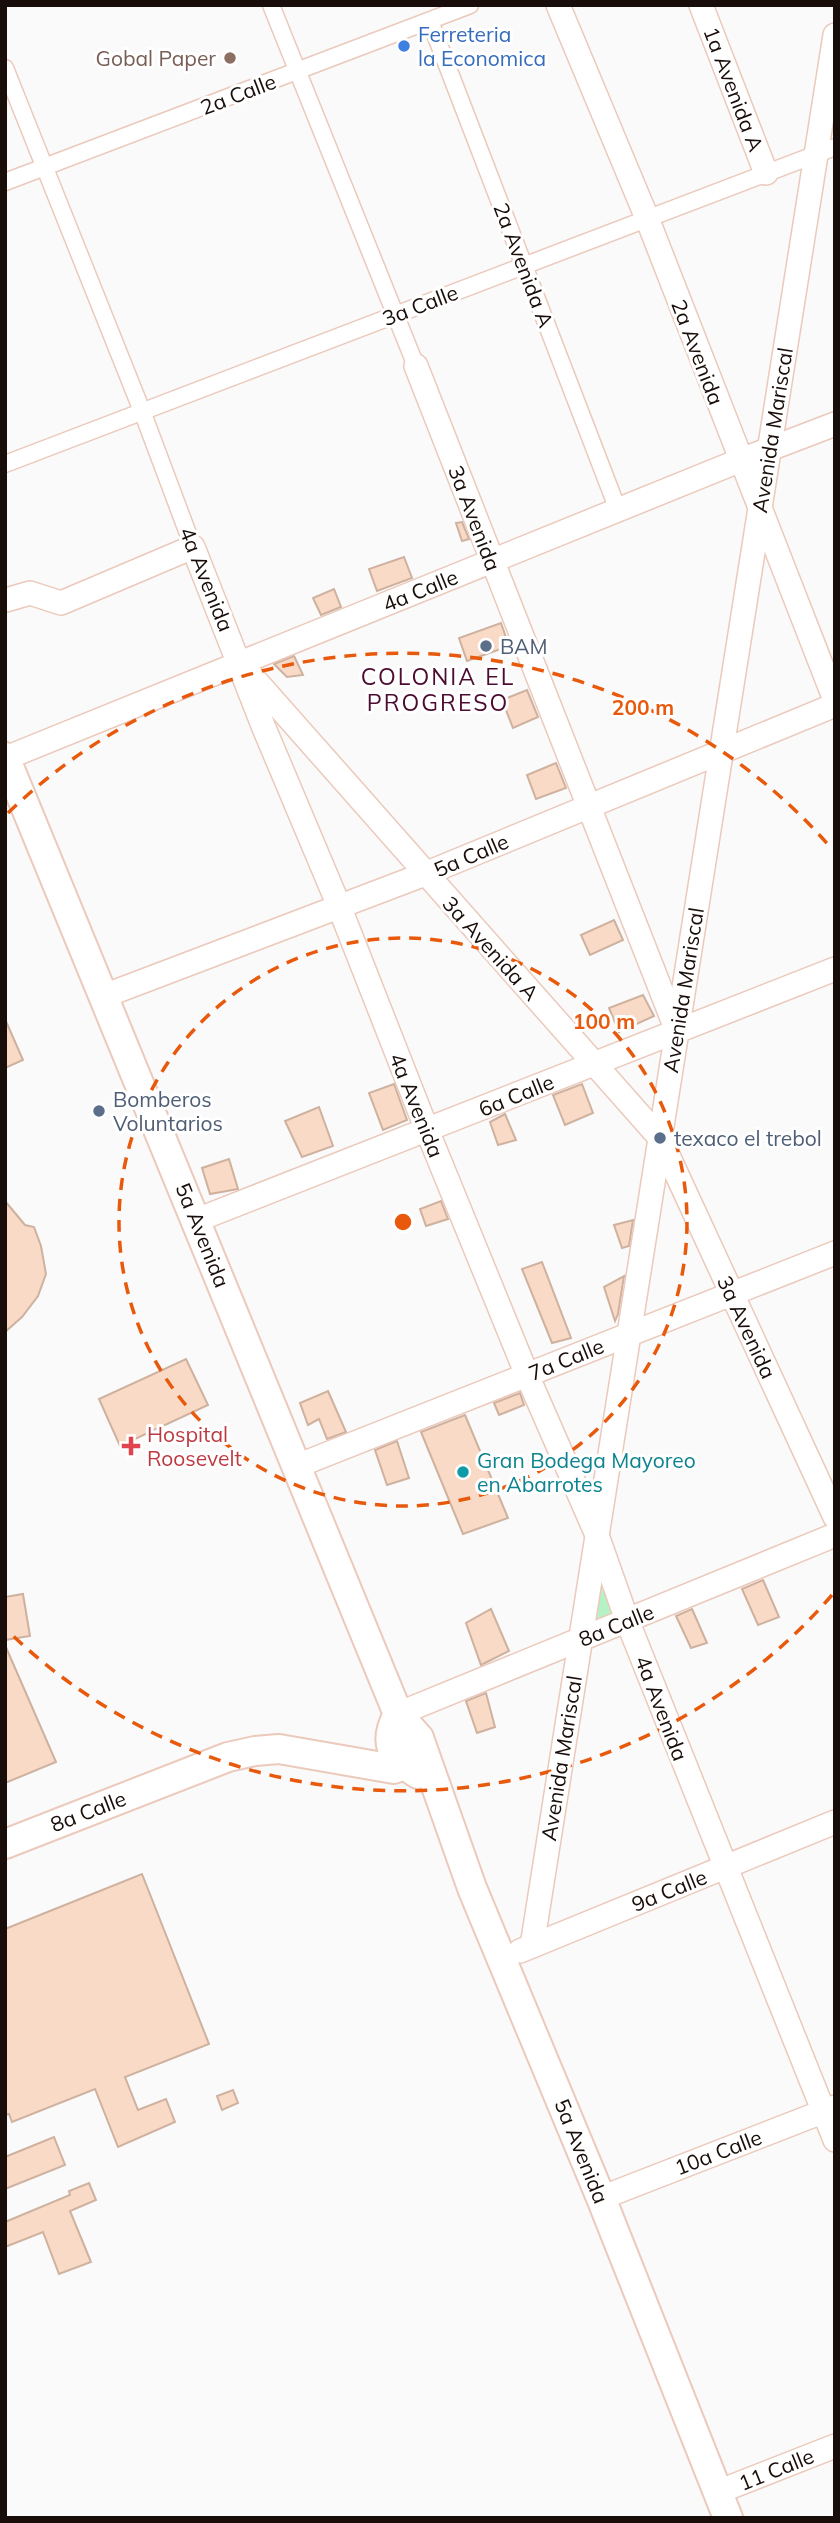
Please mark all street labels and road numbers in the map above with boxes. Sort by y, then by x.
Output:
street label: 1a Avenida A [698,23,770,156]
street label: 2a Calle [197,68,279,120]
street label: 2a Avenida A [488,199,560,332]
street label: 3a Calle [379,279,461,331]
street label: 2a Avenida [666,296,730,408]
street label: Avenida Mariscal [746,346,798,514]
street label: 3a Avenida [443,462,507,574]
street label: 4a Avenida [174,523,240,635]
street label: 4a Calle [379,563,461,617]
street label: 5a Calle [430,828,512,882]
street label: 3a Avenida A [437,890,545,1006]
street label: Avenida Mariscal [657,906,709,1074]
street label: 4a Avenida [384,1049,450,1161]
street label: 6a Calle [475,1068,557,1122]
street label: 5a Avenida [170,1179,236,1291]
street label: 3a Avenida [712,1271,782,1383]
street label: 7a Calle [525,1332,607,1386]
street label: 8a Calle [575,1598,657,1652]
street label: 4a Avenida [630,1652,694,1764]
street label: Avenida Mariscal [535,1674,587,1842]
street label: 8a Calle [47,1785,129,1837]
street label: 9a Calle [628,1863,710,1917]
street label: 5a Avenida [549,2095,615,2207]
street label: 10a Calle [671,2123,765,2181]
street label: 11 Calle [735,2442,817,2496]

